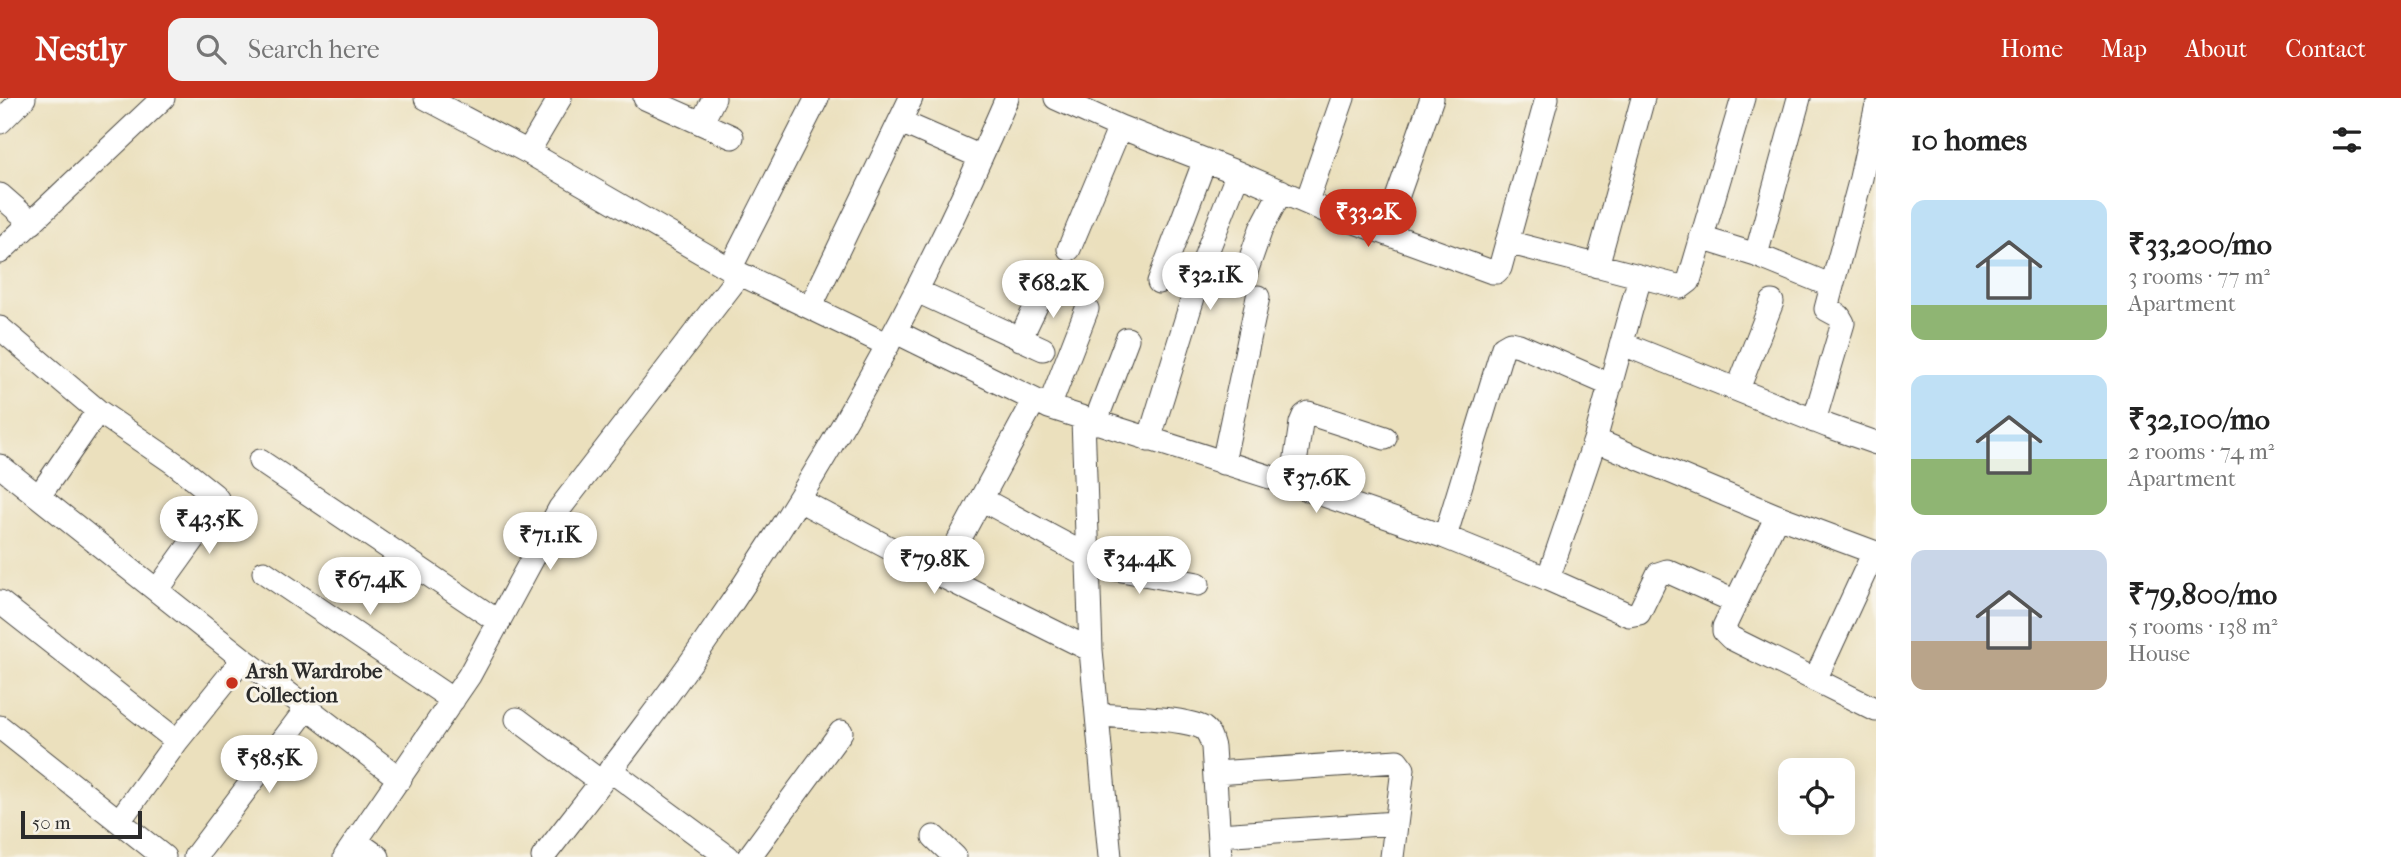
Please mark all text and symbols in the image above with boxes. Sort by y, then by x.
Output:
search box [168,18,658,81]
text: Nestly [35,30,126,69]
icon: search [192,30,230,68]
text: Search here [248,34,380,65]
text: Home [2001,35,2063,63]
text: Map [2101,35,2147,63]
text: About [2185,35,2247,63]
text: Contact [2285,35,2366,63]
icon: filters [2328,121,2366,159]
text: 10 homes [1911,123,2027,158]
pin: ₹33.2K [1311,190,1425,249]
text: ₹33.2K [1336,198,1401,225]
text: ₹33,200/mo [2128,227,2272,262]
icon: home [1967,228,2051,312]
pin: ₹32.1K [1153,252,1267,312]
pin: ₹68.2K [996,260,1110,320]
text: ₹32.1K [1178,261,1242,288]
text: 3 rooms · 77 m² [2128,263,2270,290]
text: ₹68.2K [1018,269,1088,296]
text: Apartment [2128,290,2236,317]
text: ₹32,100/mo [2128,402,2270,437]
icon: home [1967,403,2051,487]
text: 2 rooms · 74 m² [2128,438,2274,465]
pin: ₹37.6K [1259,456,1373,515]
text: ₹37.6K [1283,464,1349,491]
text: Apartment [2128,465,2236,492]
pin: ₹43.5K [152,496,266,556]
text: ₹43.5K [176,505,242,532]
pin: ₹71.1K [493,512,607,572]
text: ₹71.1K [519,521,581,548]
pin: ₹79.8K [877,536,991,596]
pin: ₹34.4K [1082,536,1196,596]
text: ₹79.8K [899,545,969,572]
text: ₹34.4K [1103,545,1175,572]
pin: ₹67.4K [313,558,427,617]
text: ₹67.4K [334,566,406,593]
text: ₹79,800/mo [2128,577,2277,612]
icon: home [1967,578,2051,662]
text: 5 rooms · 138 m² [2128,613,2278,640]
text: House [2128,640,2190,667]
place label: Arsh Wardrobe Collection [244,659,383,707]
marker: Arsh Wardrobe Collection [224,675,240,691]
pin: ₹58.5K [212,736,326,795]
text: ₹58.5K [237,744,301,771]
map controls [1778,758,1855,835]
button: locate [1778,758,1855,835]
scale bar [21,808,142,840]
text: 50 m [32,812,71,834]

